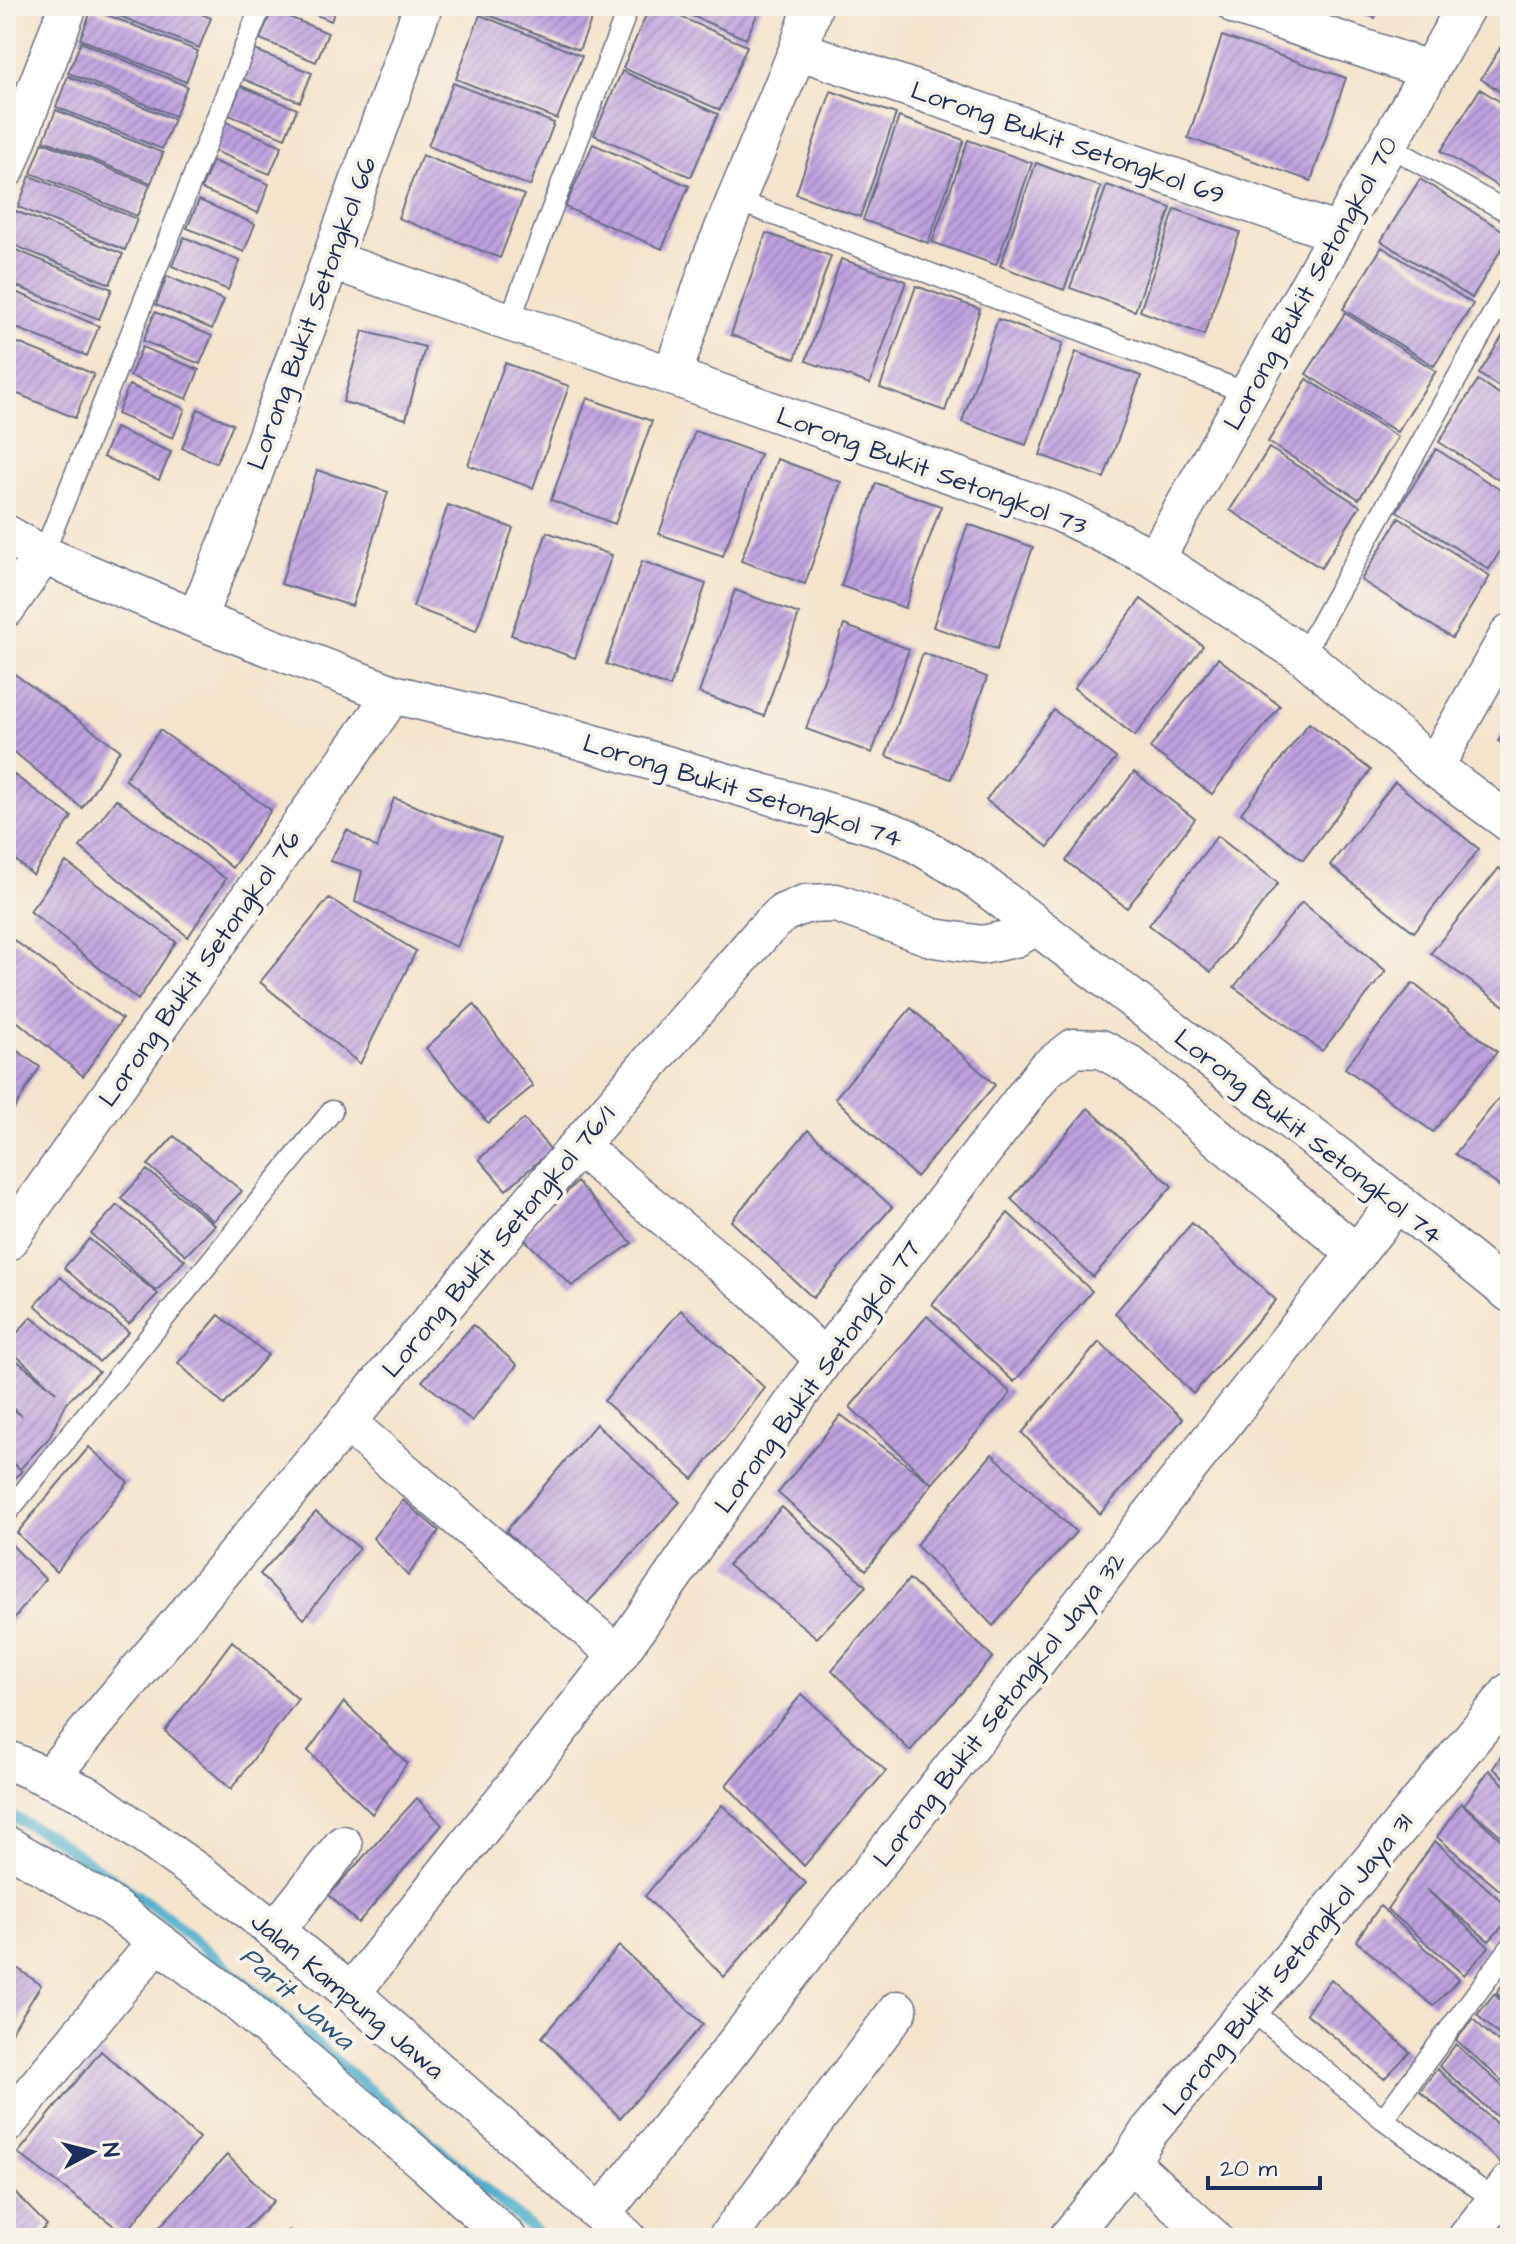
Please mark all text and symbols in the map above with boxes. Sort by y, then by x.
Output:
street label: Lorong Bukit Setongkol 69 [905,72,1229,215]
street label: Lorong Bukit Setongkol 70 [1215,130,1409,438]
street label: Lorong Bukit Setongkol 66 [238,152,387,476]
street label: Lorong Bukit Setongkol 73 [771,398,1092,546]
street label: Lorong Bukit Setongkol 74 [578,725,907,859]
street label: Lorong Bukit Setongkol 76 [90,823,311,1115]
street label: Lorong Bukit Setongkol 74 [1165,1020,1451,1255]
street label: Lorong Bukit Setongkol 76/1 [374,1098,625,1387]
street label: Lorong Bukit Setongkol 77 [706,1232,931,1522]
street label: Lorong Bukit Setongkol Jaya 32 [865,1544,1136,1876]
street label: Lorong Bukit Setongkol Jaya 31 [1154,1806,1423,2125]
street label: Jalan Kampung Jawa [242,1904,452,2089]
water label: Parit Jawa [231,1937,364,2060]
north arrow [52,2112,132,2192]
scale bar [1208,2140,1320,2190]
text: N [94,2141,127,2159]
text: 20 m [1220,2152,1277,2186]

